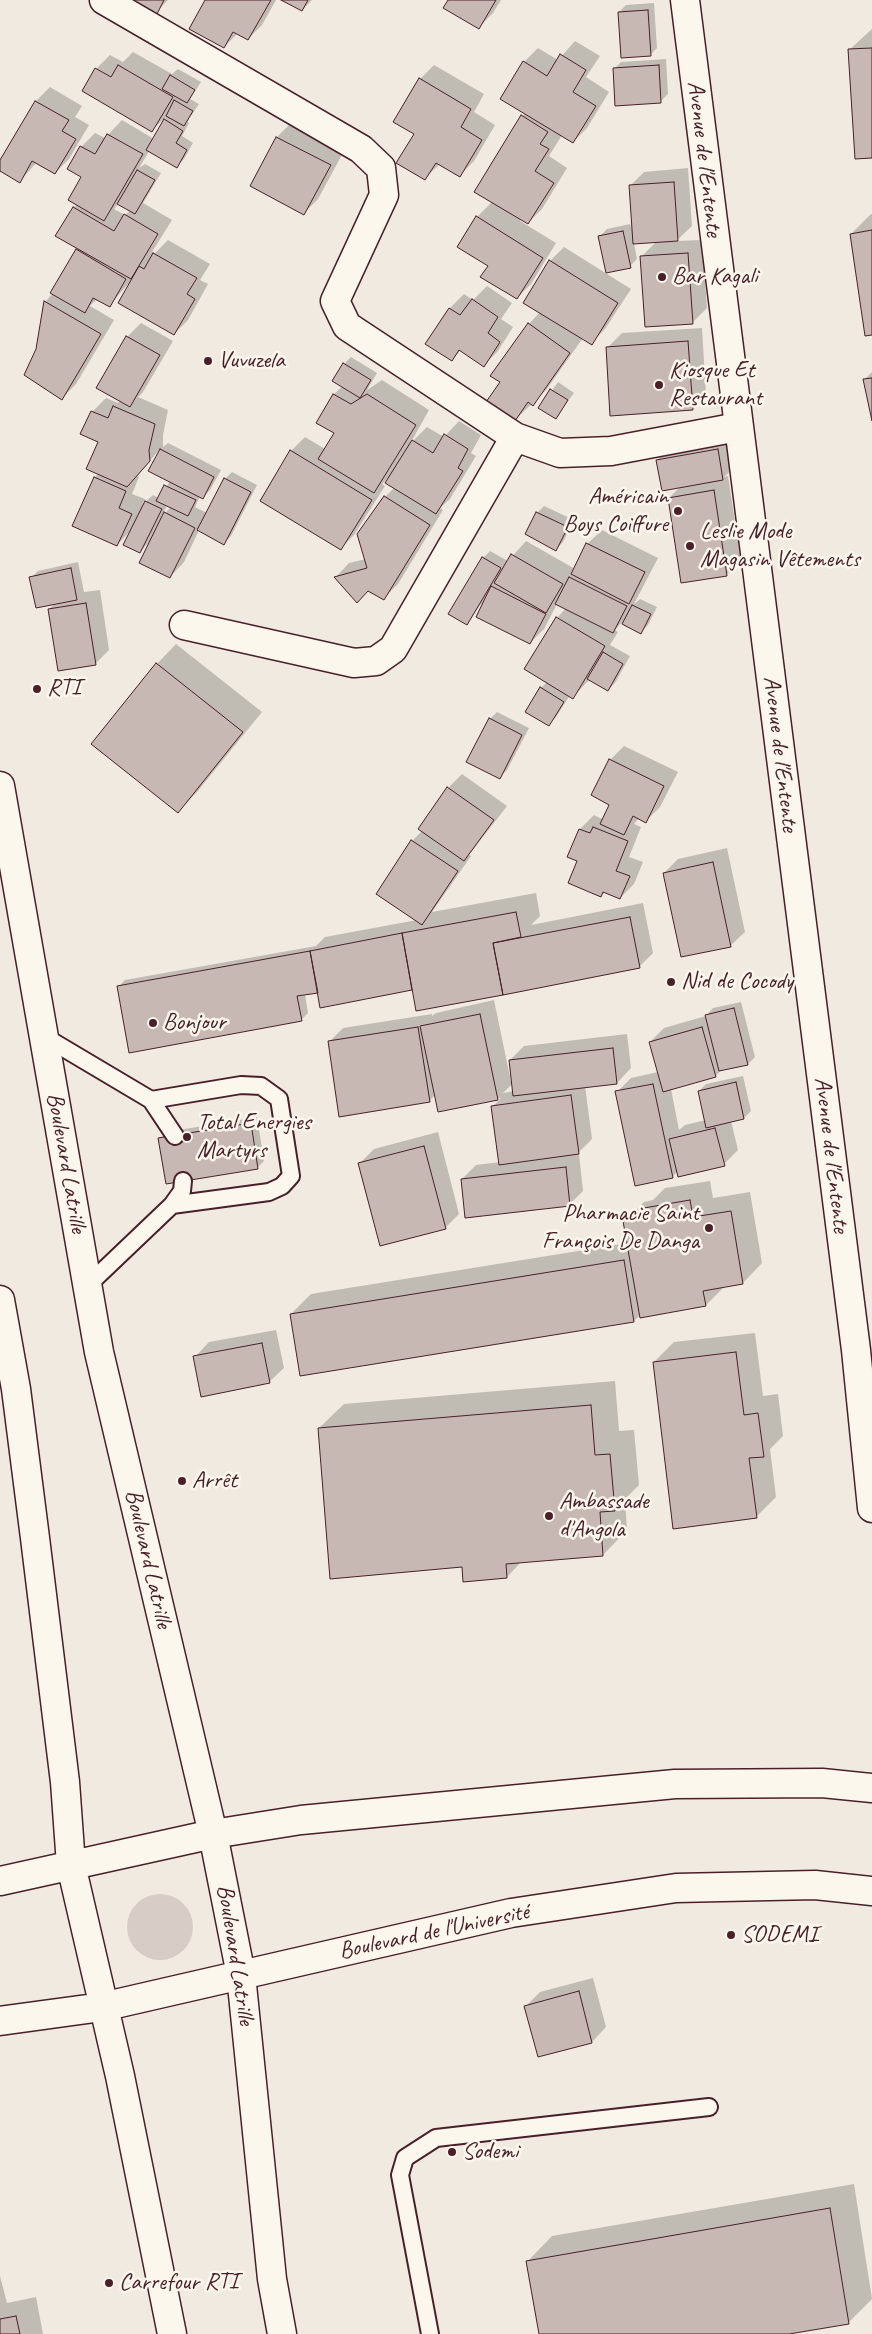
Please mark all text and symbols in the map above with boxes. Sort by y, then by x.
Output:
street label: Avenue de l'Entente [680,80,728,238]
place label: Bar Kagali [672,263,758,291]
marker: Bar Kagali [656,271,668,283]
place label: Vuvuzela [218,347,285,375]
marker: Vuvuzela [202,355,214,367]
place label: Kiosque Et Restaurant [669,357,762,413]
marker: Kiosque Et Restaurant [653,379,665,391]
place label: Américain Boys Coiffure [564,483,668,539]
marker: Américain Boys Coiffure [672,505,684,517]
place label: Leslie Mode Magasin Vêtements [700,518,860,574]
marker: Leslie Mode Magasin Vêtements [684,540,696,552]
place label: RTI [47,675,80,703]
street label: Avenue de l'Entente [756,675,804,833]
marker: RTI [31,683,43,695]
place label: Nid de Cocody [681,968,793,996]
marker: Nid de Cocody [665,976,677,988]
place label: Bonjour [163,1009,226,1037]
marker: Bonjour [147,1017,159,1029]
street label: Avenue de l'Entente [807,1076,855,1234]
street label: Boulevard Latrille [40,1091,92,1235]
place label: Total Energies Martyrs [197,1109,311,1165]
marker: Total Energies Martyrs [181,1131,193,1143]
place label: Pharmacie Saint François De Danga [542,1200,699,1256]
marker: Pharmacie Saint François De Danga [703,1222,715,1234]
place label: Arrêt [192,1467,237,1495]
marker: Arrêt [176,1475,188,1487]
street label: Boulevard Latrille [118,1487,178,1631]
place label: Ambassade d'Angola [559,1488,649,1544]
marker: Ambassade d'Angola [543,1510,555,1522]
street label: Boulevard Latrille [210,1883,260,2027]
street label: Boulevard de l'Université [336,1898,532,1966]
place label: SODEMI [741,1921,818,1949]
marker: SODEMI [725,1929,737,1941]
place label: Sodemi [462,2138,518,2166]
marker: Sodemi [446,2146,458,2158]
place label: Carrefour RTI [119,2269,238,2297]
marker: Carrefour RTI [103,2277,115,2289]

